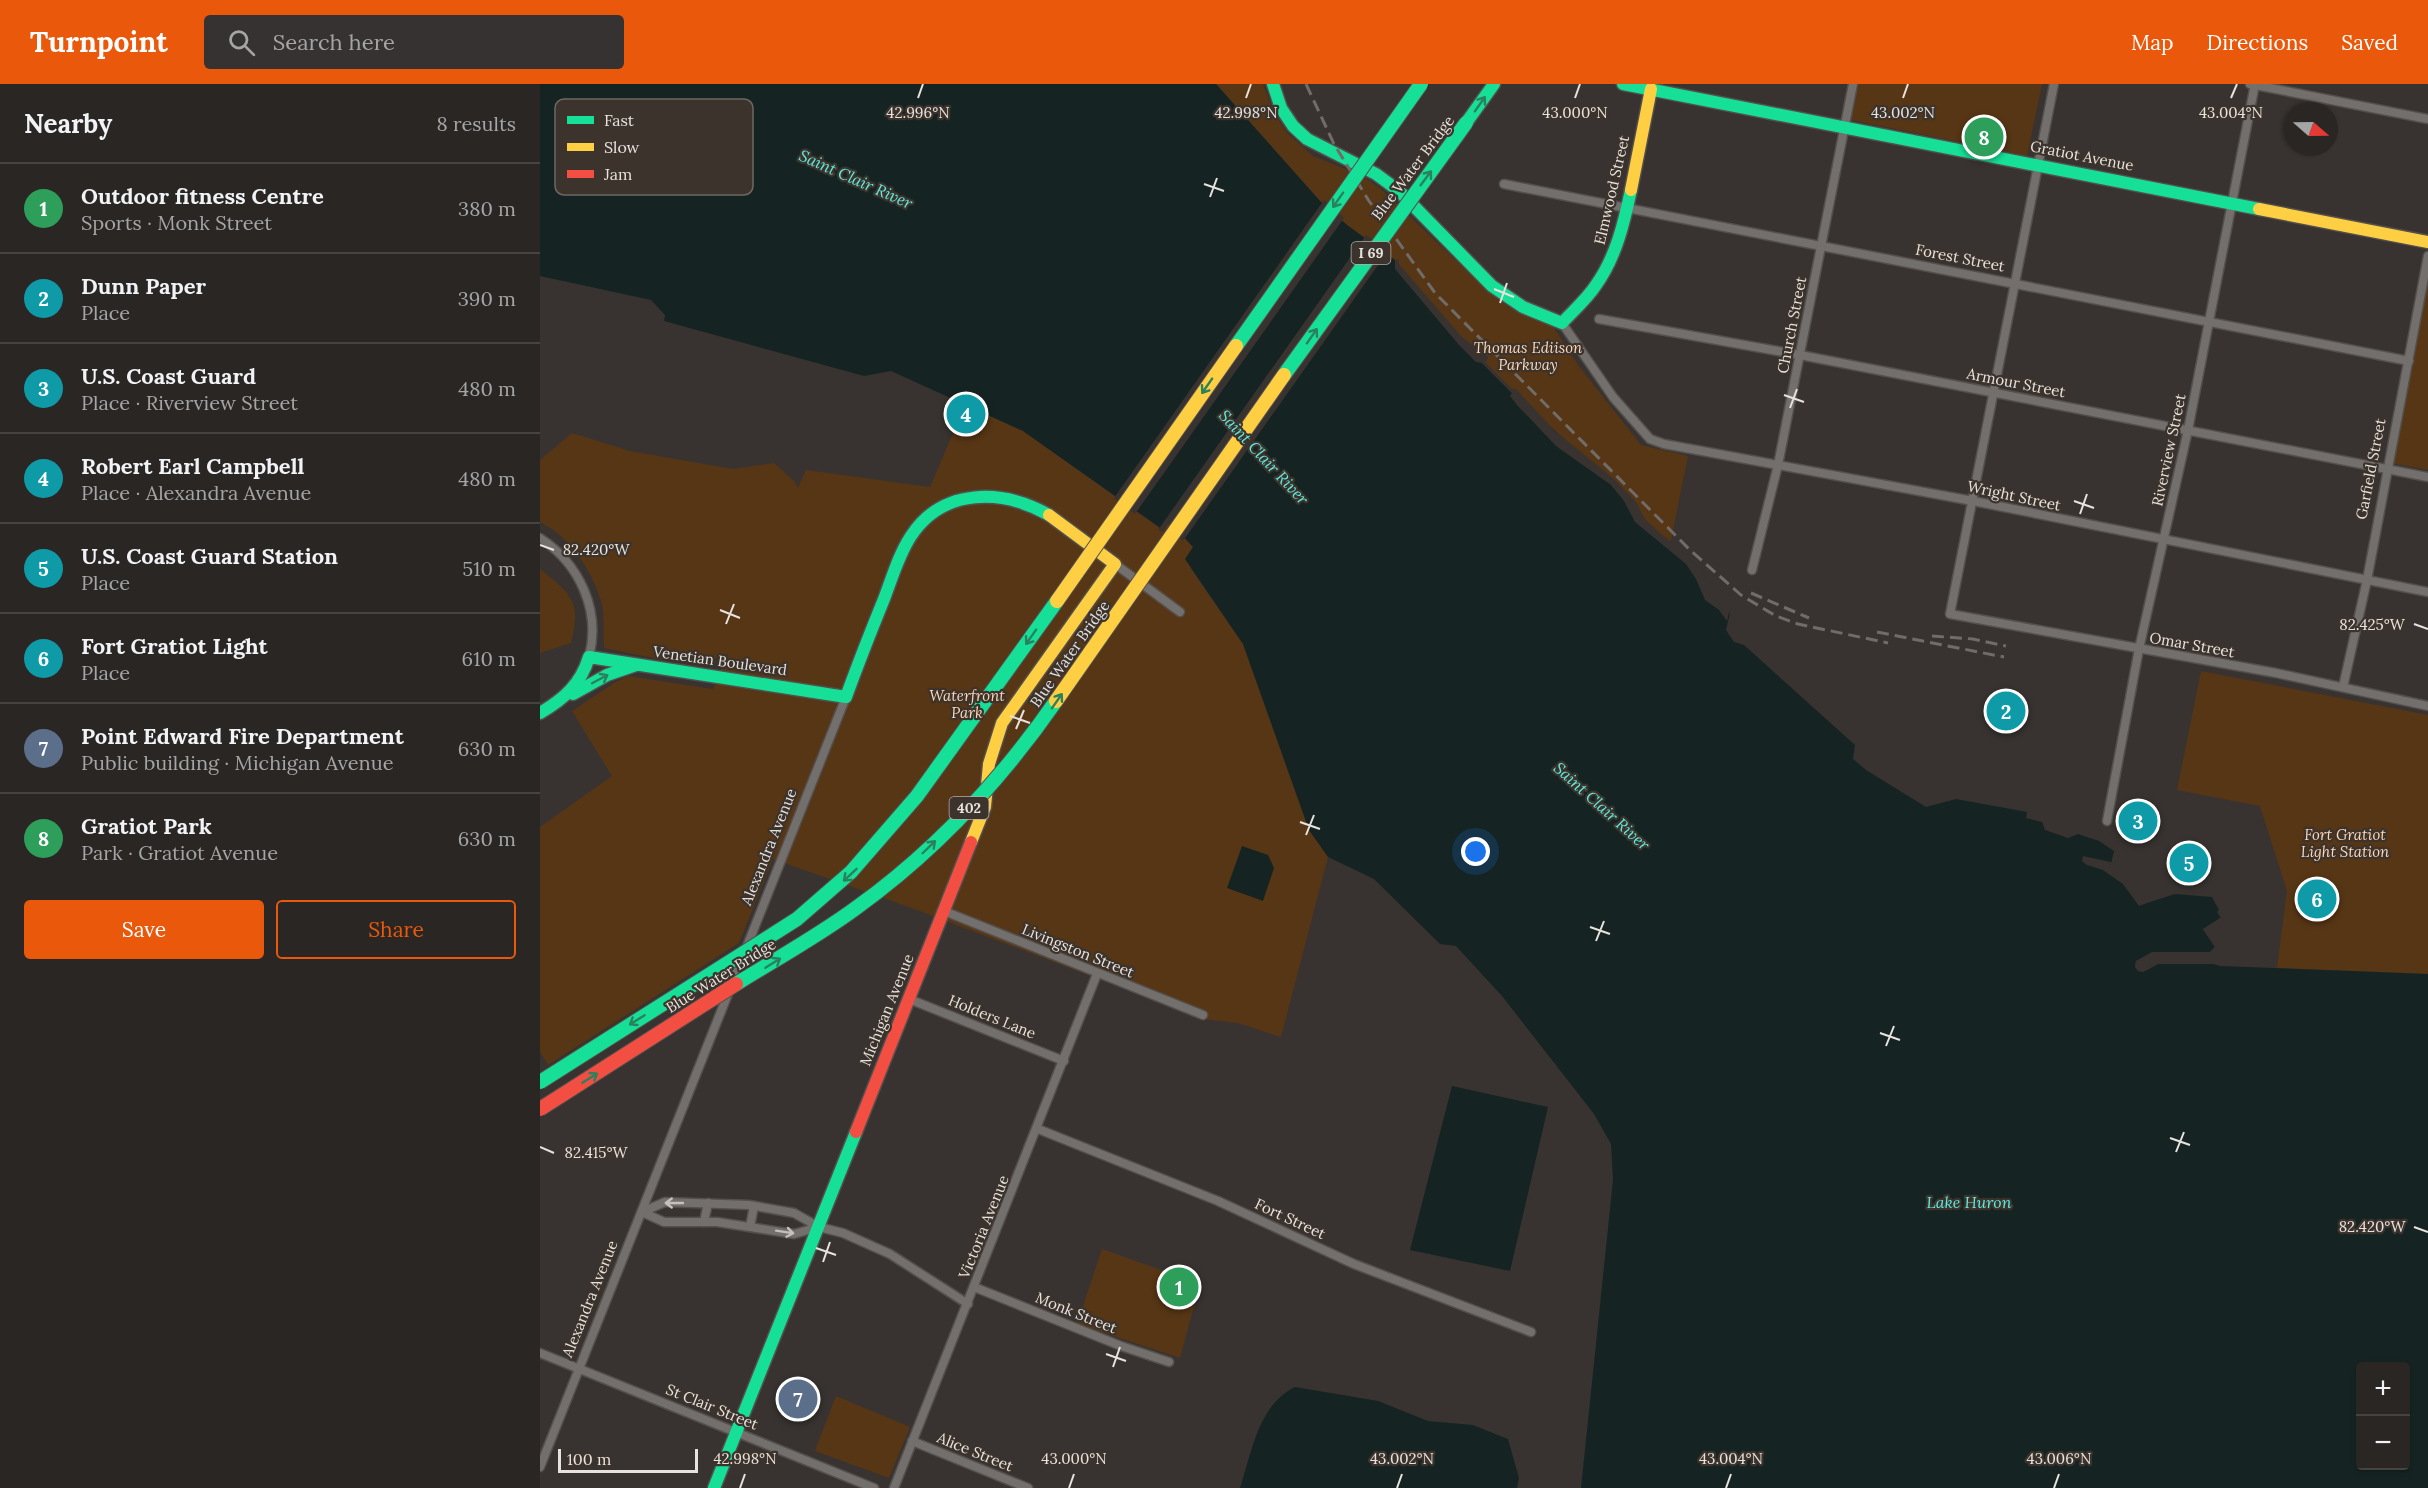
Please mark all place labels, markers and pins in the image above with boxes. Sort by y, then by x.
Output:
pin: 8 [1964,115,2004,160]
pin: 4 [946,392,986,436]
pin: 2 [1986,688,2026,734]
pin: 3 [2118,798,2158,844]
pin: 5 [2170,840,2208,886]
pin: 6 [2298,876,2336,922]
pin: 1 [1160,1264,1198,1310]
pin: 7 [778,1376,818,1422]

